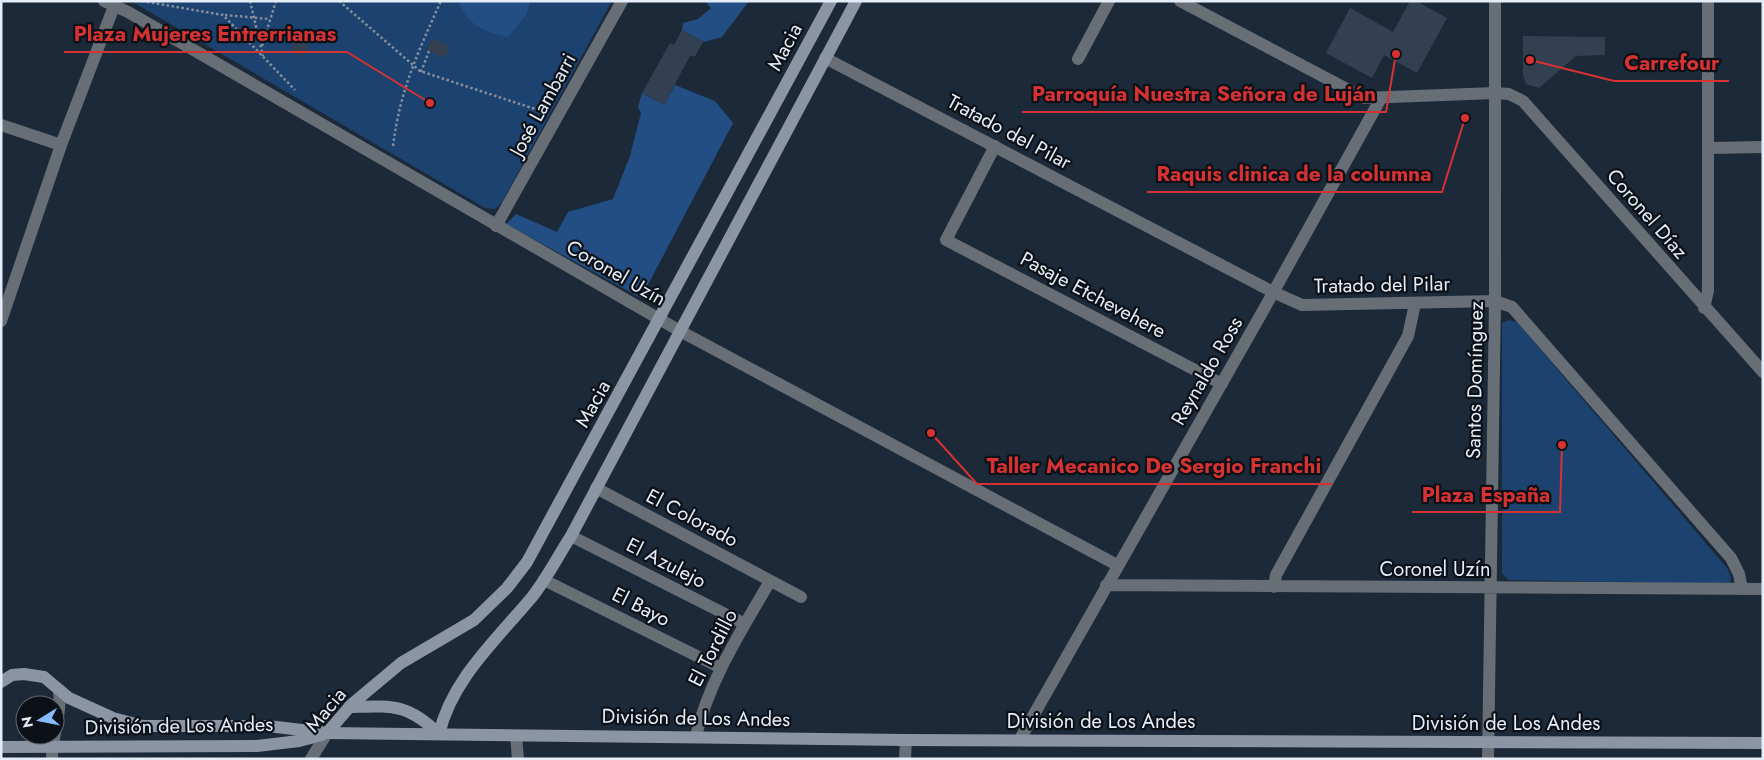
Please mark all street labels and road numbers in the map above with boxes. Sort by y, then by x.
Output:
street label: Macia [760,18,810,76]
street label: José Lambarri [501,48,583,165]
street label: Tratado del Pilar [942,87,1076,177]
street label: Coronel Díaz [1600,163,1694,265]
street label: Coronel Uzín [561,233,671,313]
street label: Pasaje Etchevehere [1015,244,1171,346]
street label: Tratado del Pilar [1314,269,1451,301]
street label: Santos Domínguez [1459,301,1491,459]
street label: Reynaldo Ross [1164,311,1250,431]
street label: Macia [568,375,618,433]
street label: El Colorado [641,482,743,554]
street label: El Azulejo [621,531,711,596]
street label: Coronel Uzín [1380,555,1490,584]
street label: El Bayo [607,580,675,634]
street label: El Tordillo [681,604,745,692]
street label: Macia [299,681,353,739]
street label: División de Los Andes [601,702,791,734]
street label: División de Los Andes [1007,707,1195,736]
street label: División de Los Andes [1412,709,1600,738]
street label: División de Los Andes [84,710,274,742]

